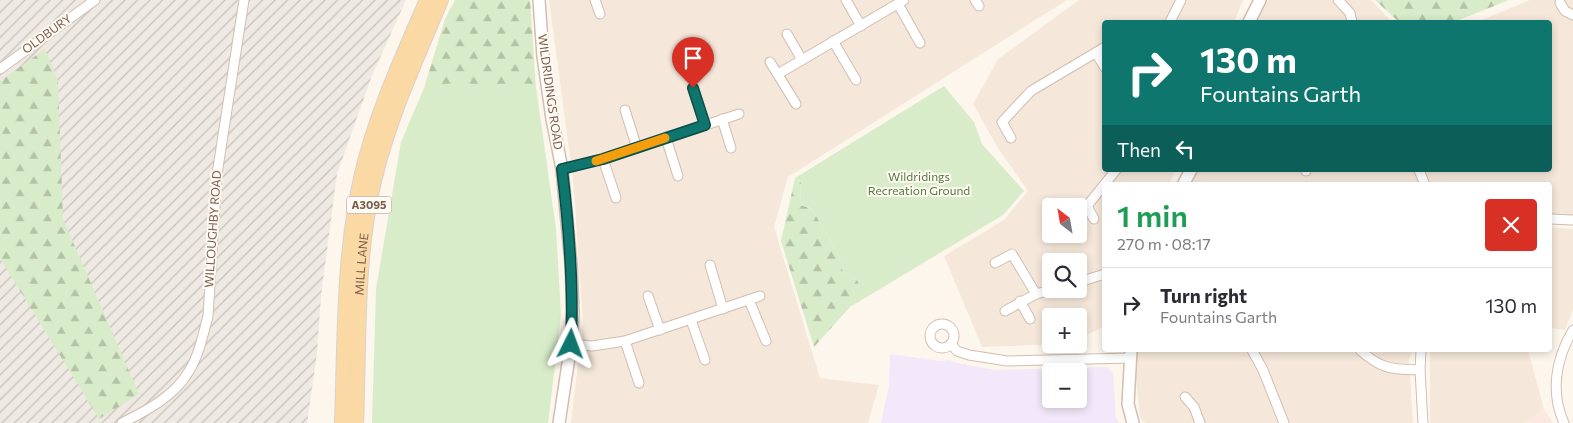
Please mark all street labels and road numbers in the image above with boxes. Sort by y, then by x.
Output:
street label: OLDBURY [19,11,74,56]
street label: WILDRIDINGS ROAD [536,33,566,151]
street label: WILLOUGHBY ROAD [201,170,223,288]
road number: A3095 [346,196,392,214]
street label: MILL LANE [352,232,371,295]

